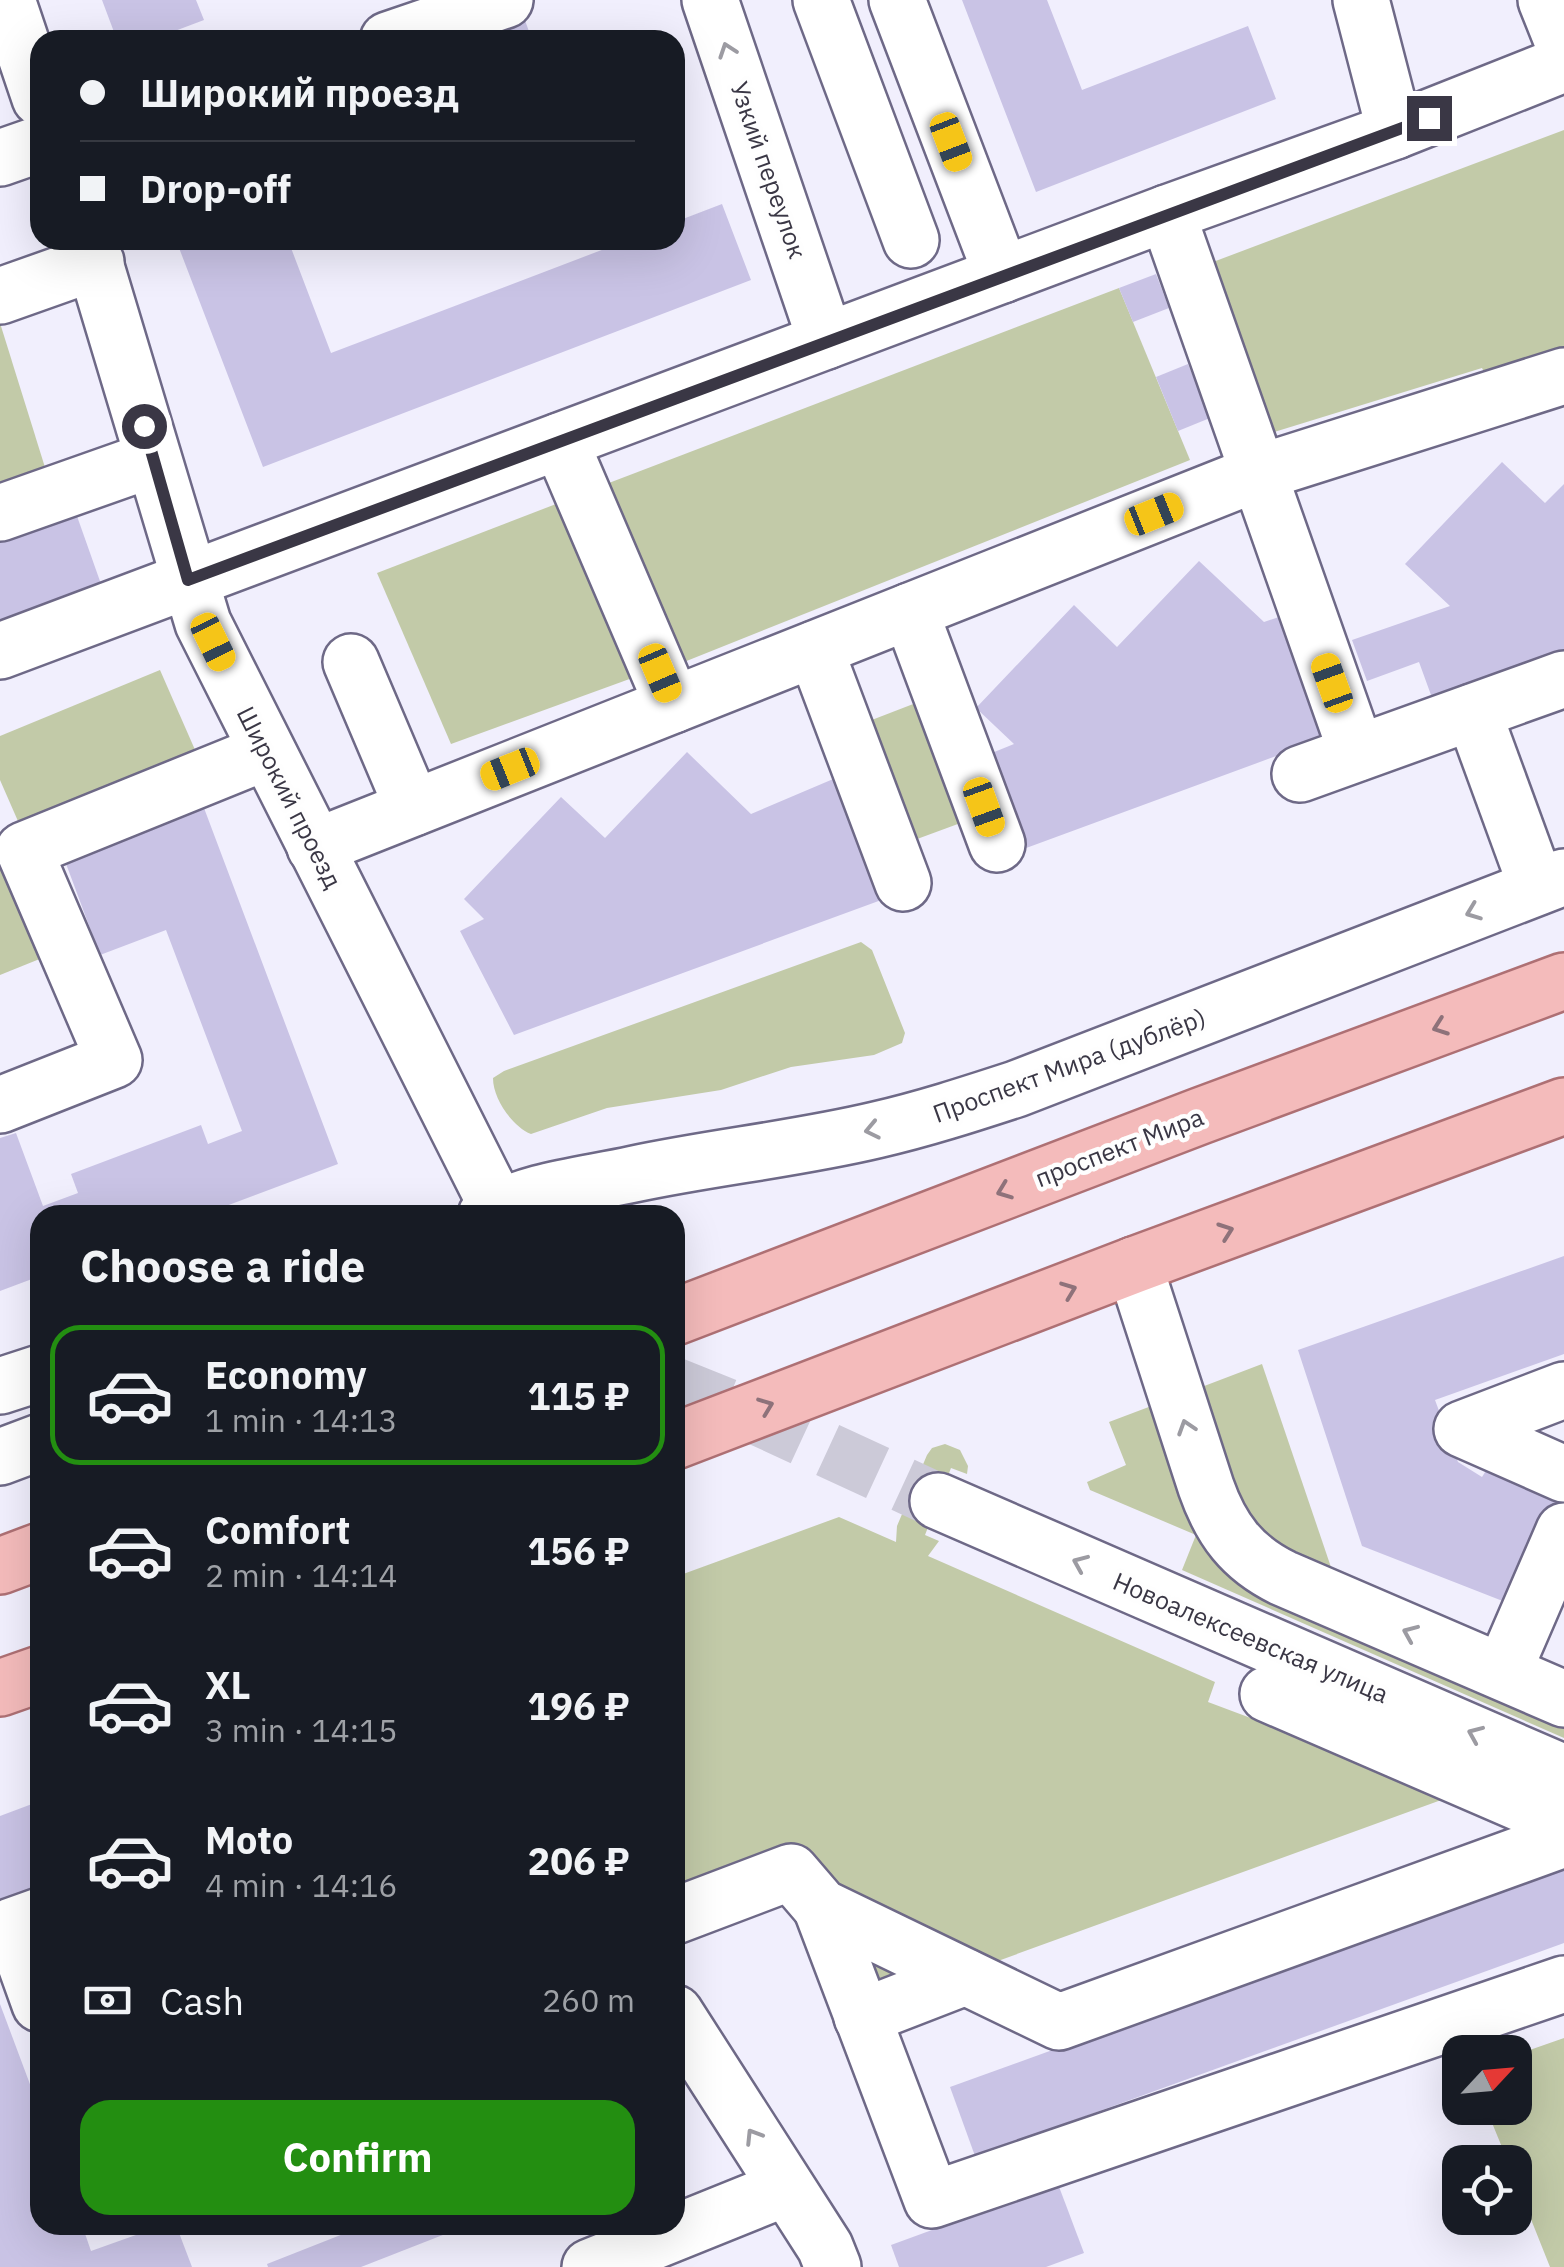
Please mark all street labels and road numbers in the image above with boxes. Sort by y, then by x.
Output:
street label: Узкий переулок [723,77,815,263]
street label: Широкий проезд [230,700,350,894]
street label: Проспект Мира (дублёр) [928,1000,1210,1130]
street label: проспект Мира [1030,1100,1208,1194]
street label: Новоалексеевская улица [1108,1564,1394,1710]

